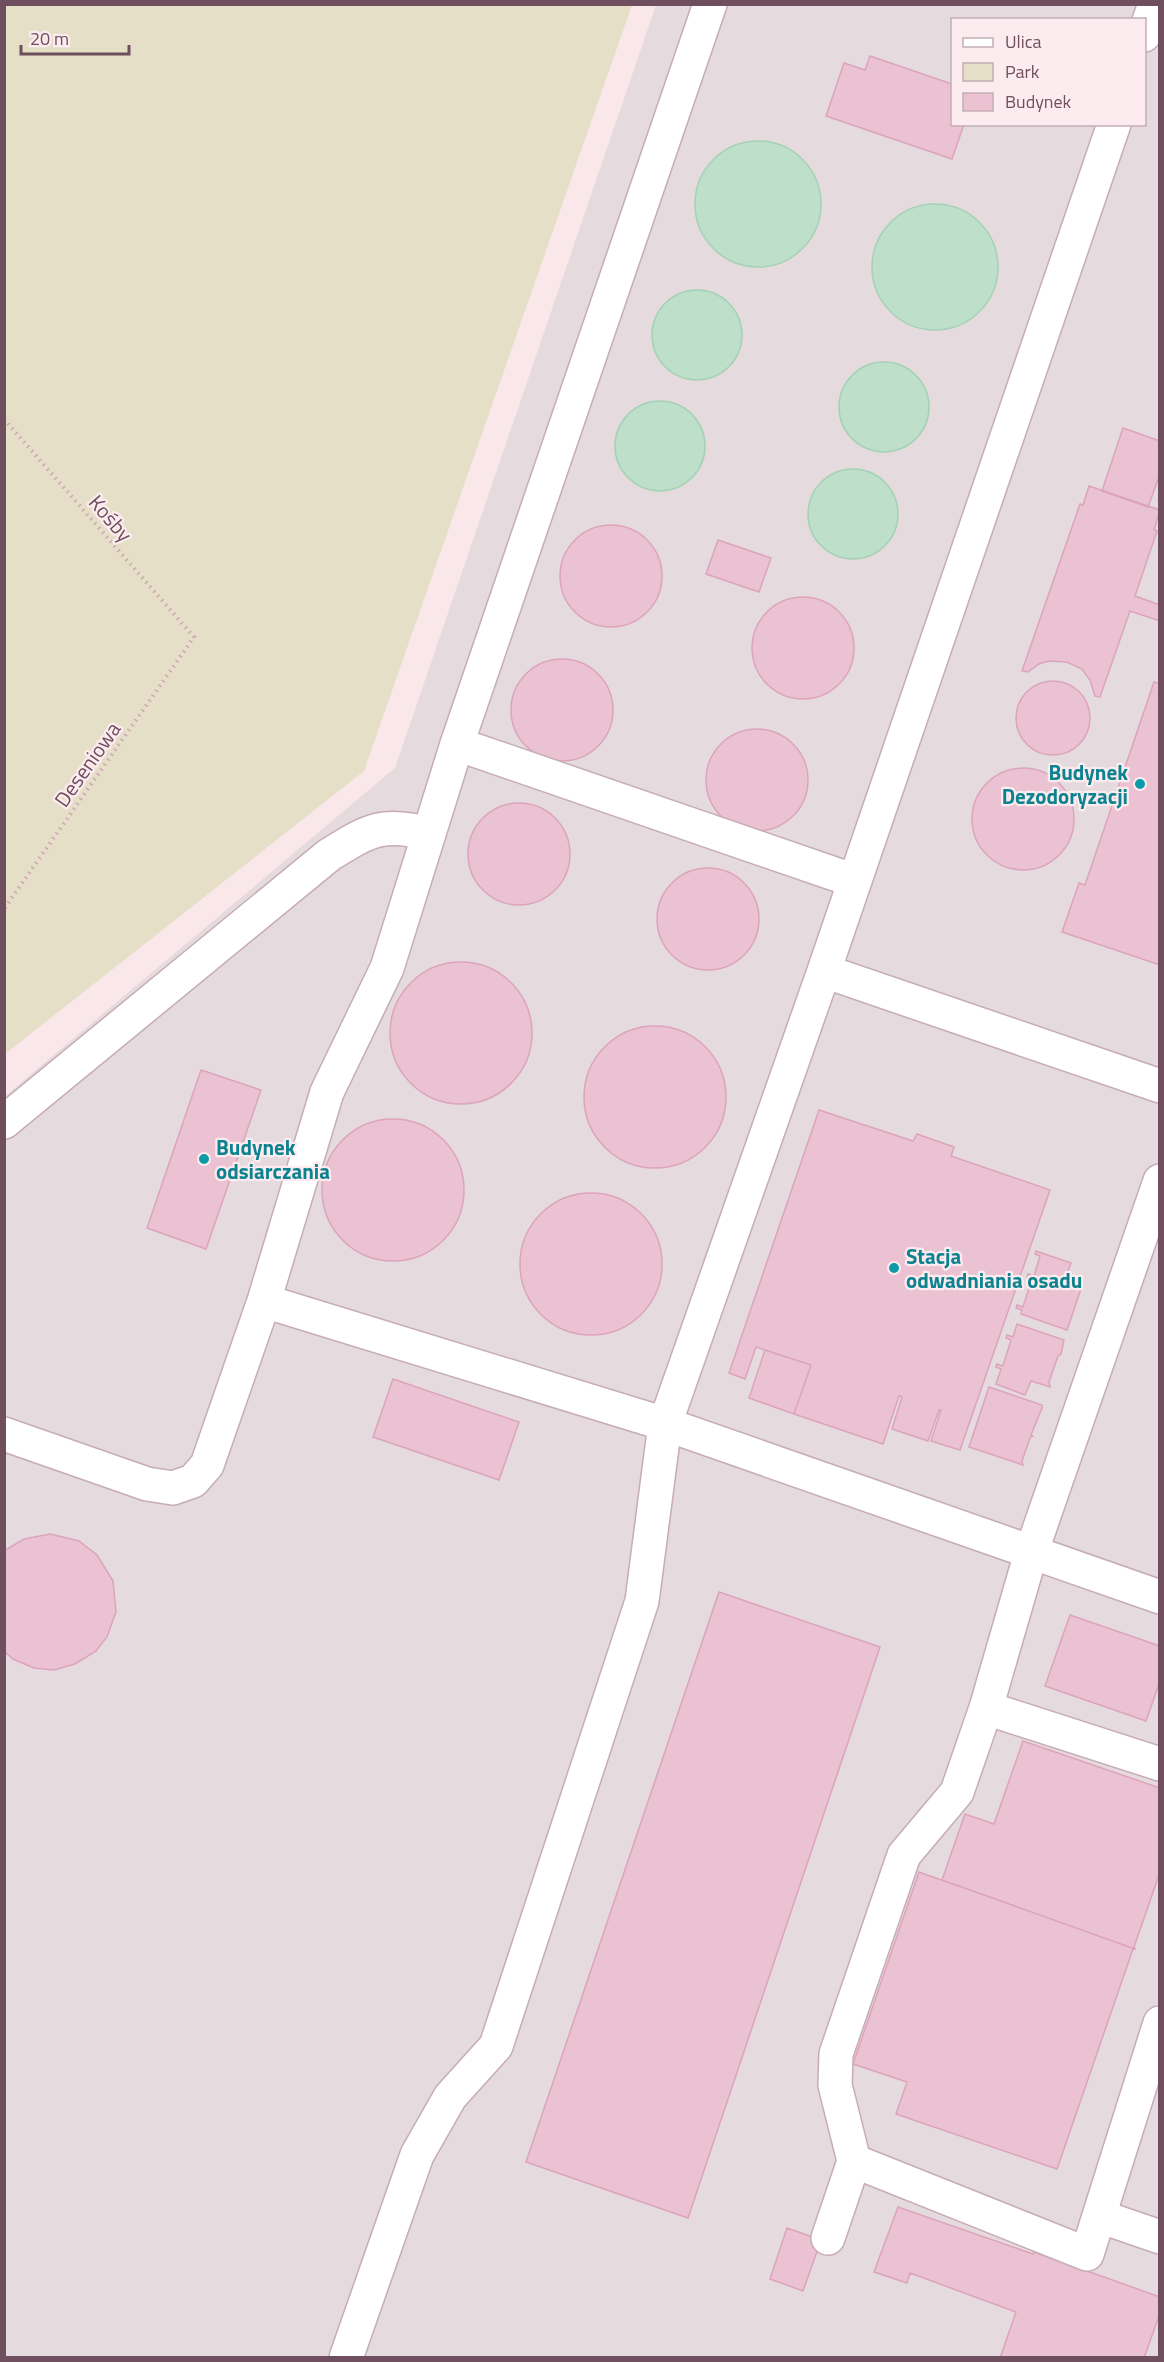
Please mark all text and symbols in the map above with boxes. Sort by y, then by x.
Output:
scale bar [21,18,129,56]
legend [951,18,1146,126]
text: 20 m [30,25,69,52]
text: Ulica [1005,28,1042,55]
text: Park [1005,58,1040,85]
text: Budynek [1005,88,1072,115]
street label: Kośby [81,487,141,549]
street label: Deseniowa [46,714,128,813]
place label: Budynek Dezodoryzacji [1002,756,1128,812]
marker: Budynek Dezodoryzacji [1133,777,1147,791]
place label: Budynek odsiarczania [216,1131,330,1187]
marker: Budynek odsiarczania [197,1152,211,1166]
place label: Stacja odwadniania osadu [906,1240,1082,1296]
marker: Stacja odwadniania osadu [887,1261,901,1275]

